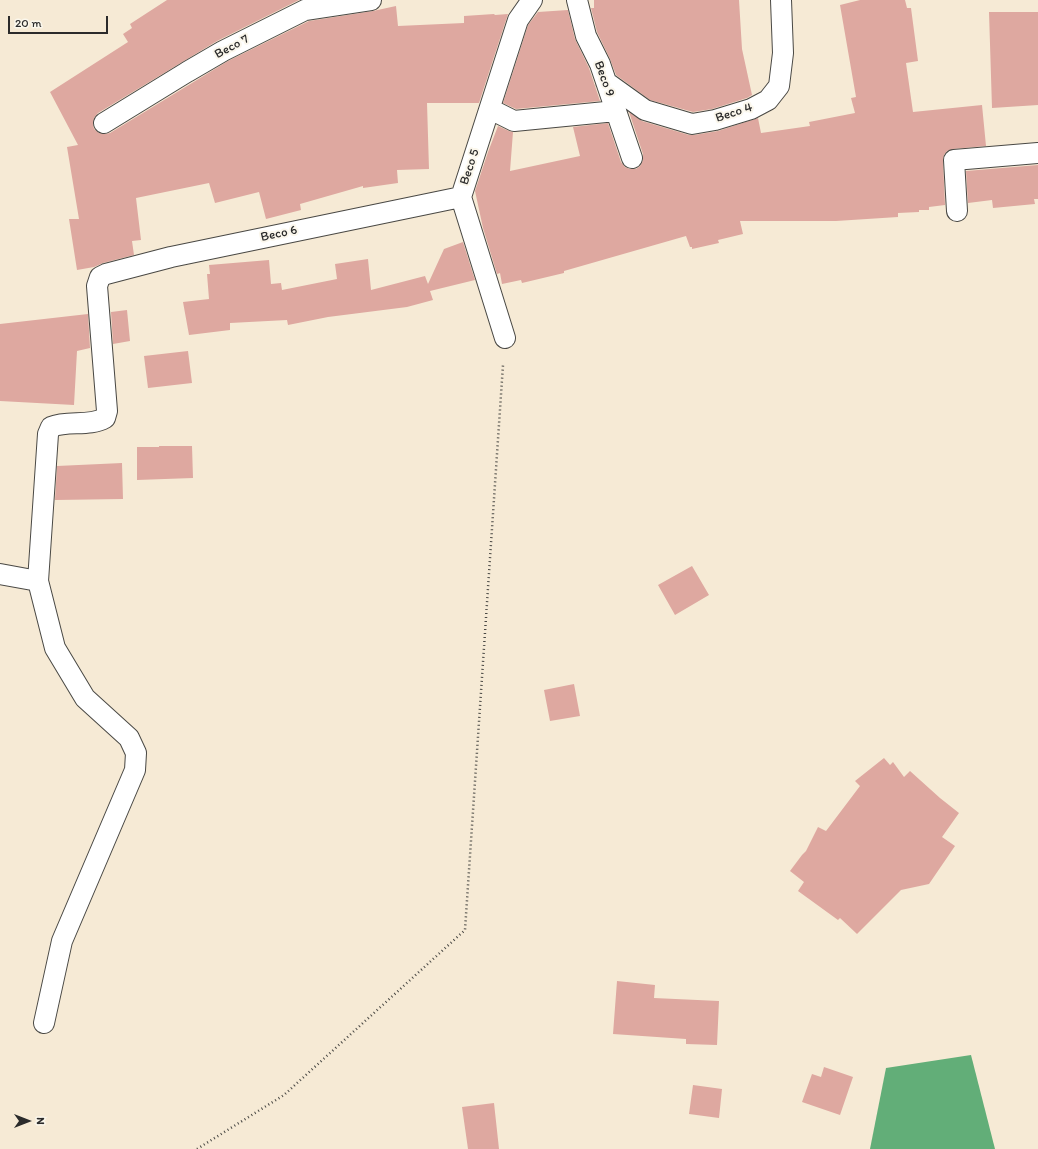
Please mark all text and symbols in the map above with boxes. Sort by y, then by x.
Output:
scale bar [10,8,110,34]
text: 20 m [15,16,42,30]
street label: Beco 7 [212,32,252,62]
street label: Beco 9 [590,59,618,99]
street label: Beco 4 [714,100,754,126]
street label: Beco 5 [457,147,483,187]
street label: Beco 6 [259,223,299,245]
north arrow [8,1101,48,1141]
text: N [34,1117,47,1125]

